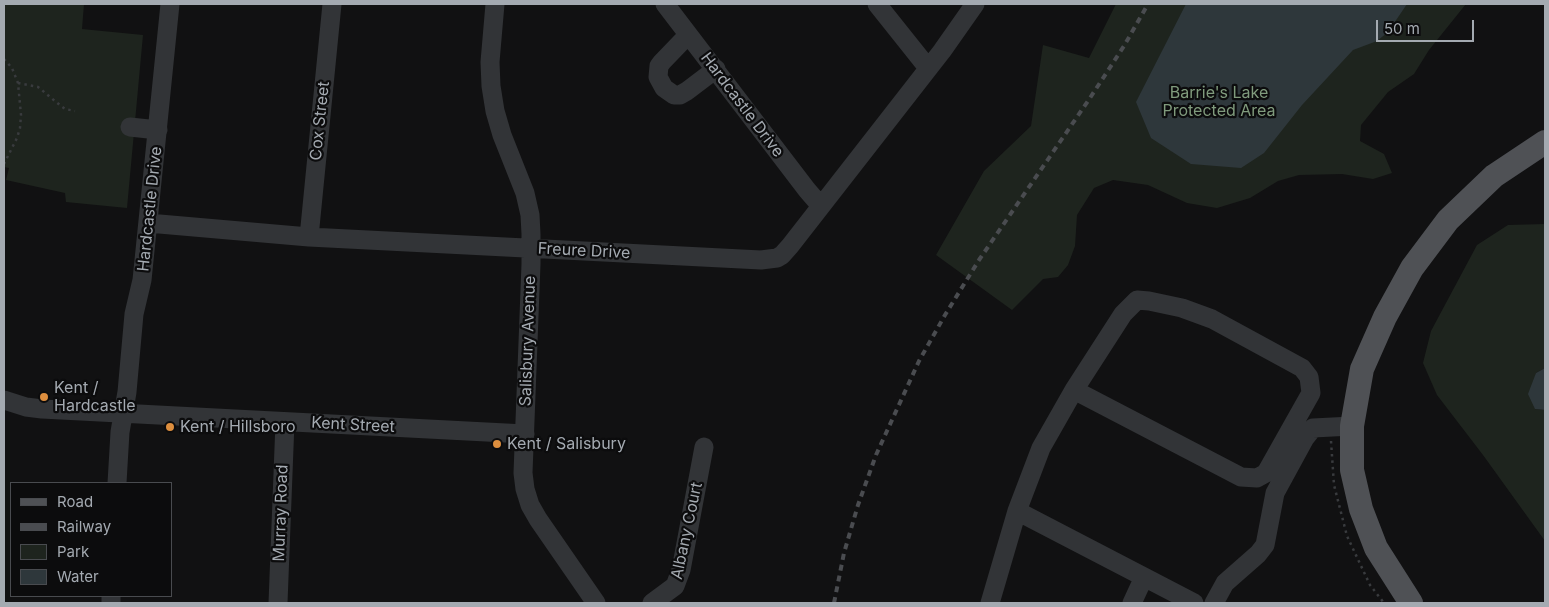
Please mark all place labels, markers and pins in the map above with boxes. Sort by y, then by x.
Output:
place label: Kent / Hardcastle [54,378,136,416]
marker: Kent / Hardcastle [38,391,50,403]
place label: Kent / Hillsboro [180,417,296,437]
marker: Kent / Hillsboro [164,421,176,433]
place label: Kent / Salisbury [507,434,626,454]
marker: Kent / Salisbury [491,438,503,450]

